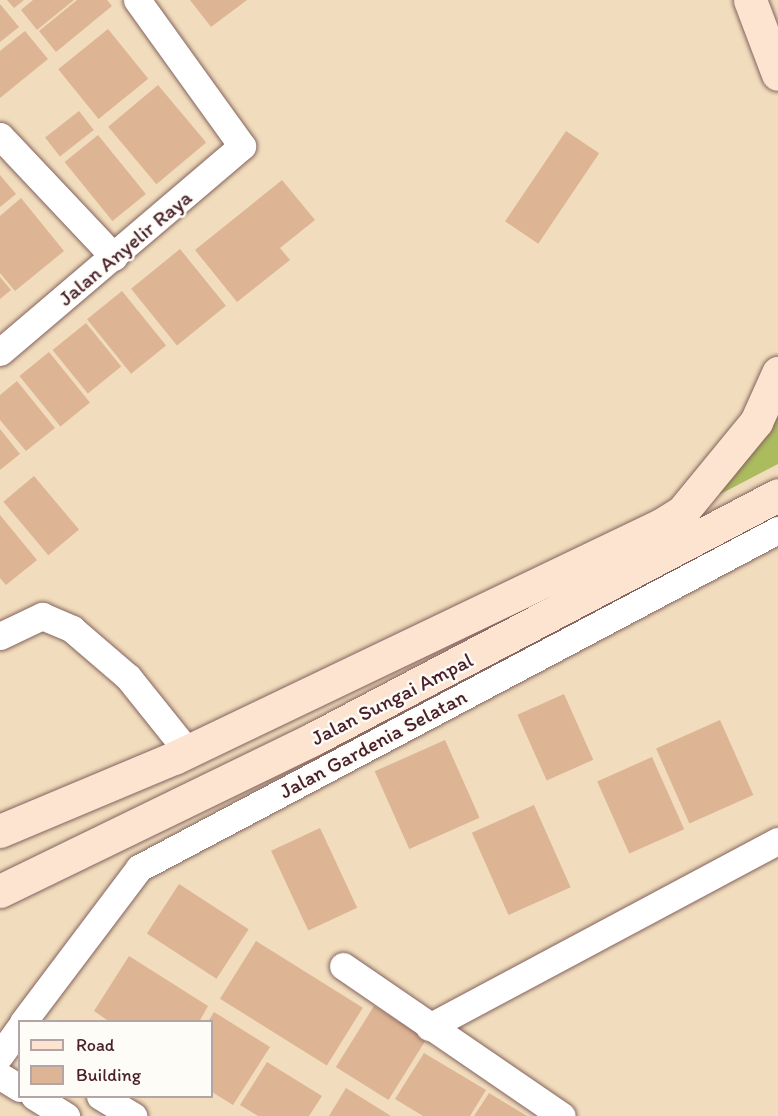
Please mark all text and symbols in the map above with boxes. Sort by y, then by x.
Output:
street label: Jalan Anyelir Raya [53,185,197,311]
street label: Jalan Sungai Ampal [307,647,477,751]
street label: Jalan Gardenia Selatan [275,684,471,804]
legend [18,1020,213,1098]
text: Road [76,1034,115,1056]
text: Building [76,1064,141,1086]

